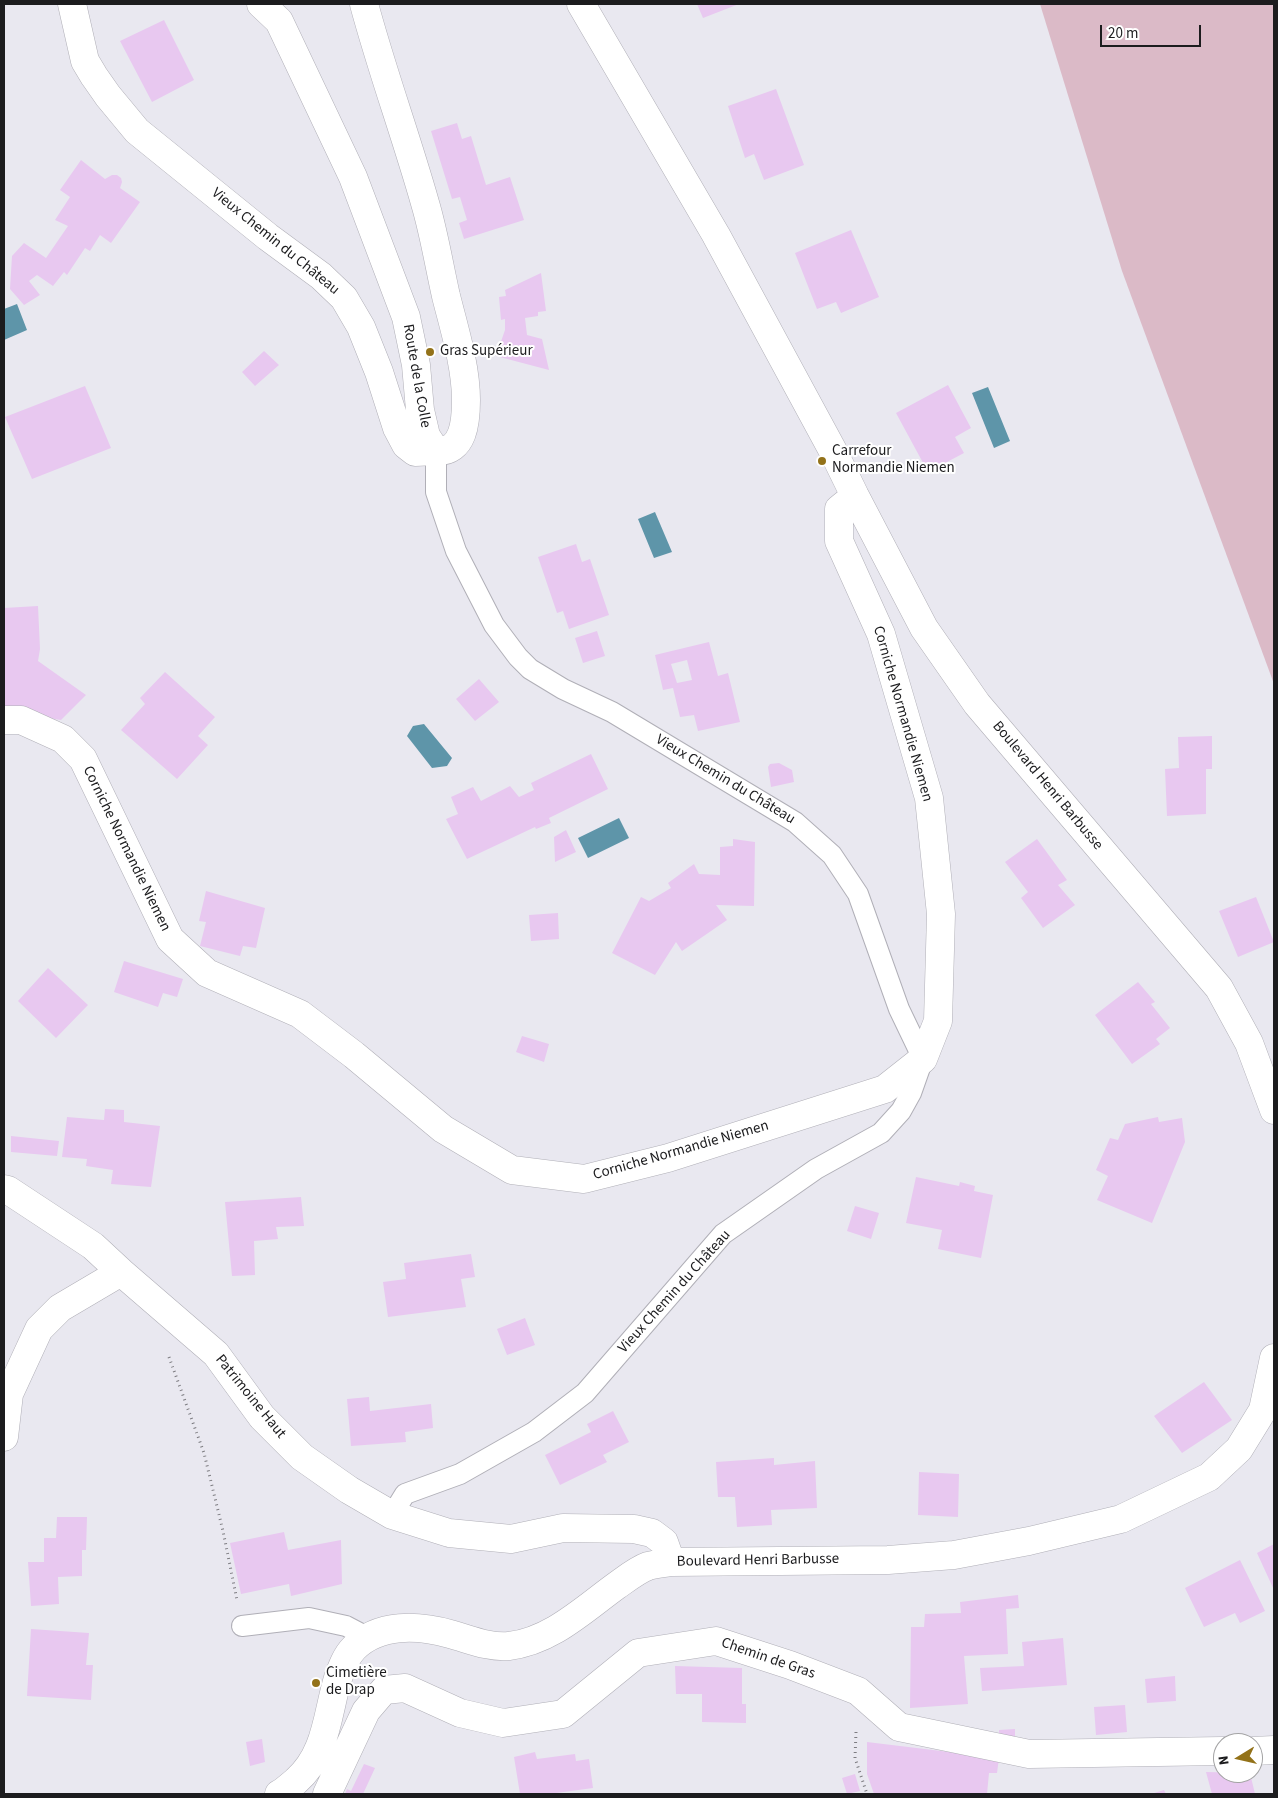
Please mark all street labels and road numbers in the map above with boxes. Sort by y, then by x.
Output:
street label: Vieux Chemin du Château [207,185,343,299]
street label: Route de la Colle [398,323,434,429]
street label: Corniche Normandie Niemen [868,624,936,804]
street label: Boulevard Henri Barbusse [988,718,1106,854]
street label: Vieux Chemin du Château [652,731,798,829]
street label: Corniche Normandie Niemen [78,763,174,935]
street label: Corniche Normandie Niemen [591,1117,771,1185]
street label: Vieux Chemin du Château [615,1227,735,1357]
street label: Patrimoine Haut [211,1351,289,1443]
street label: Boulevard Henri Barbusse [677,1551,839,1571]
street label: Chemin de Gras [719,1635,817,1683]

